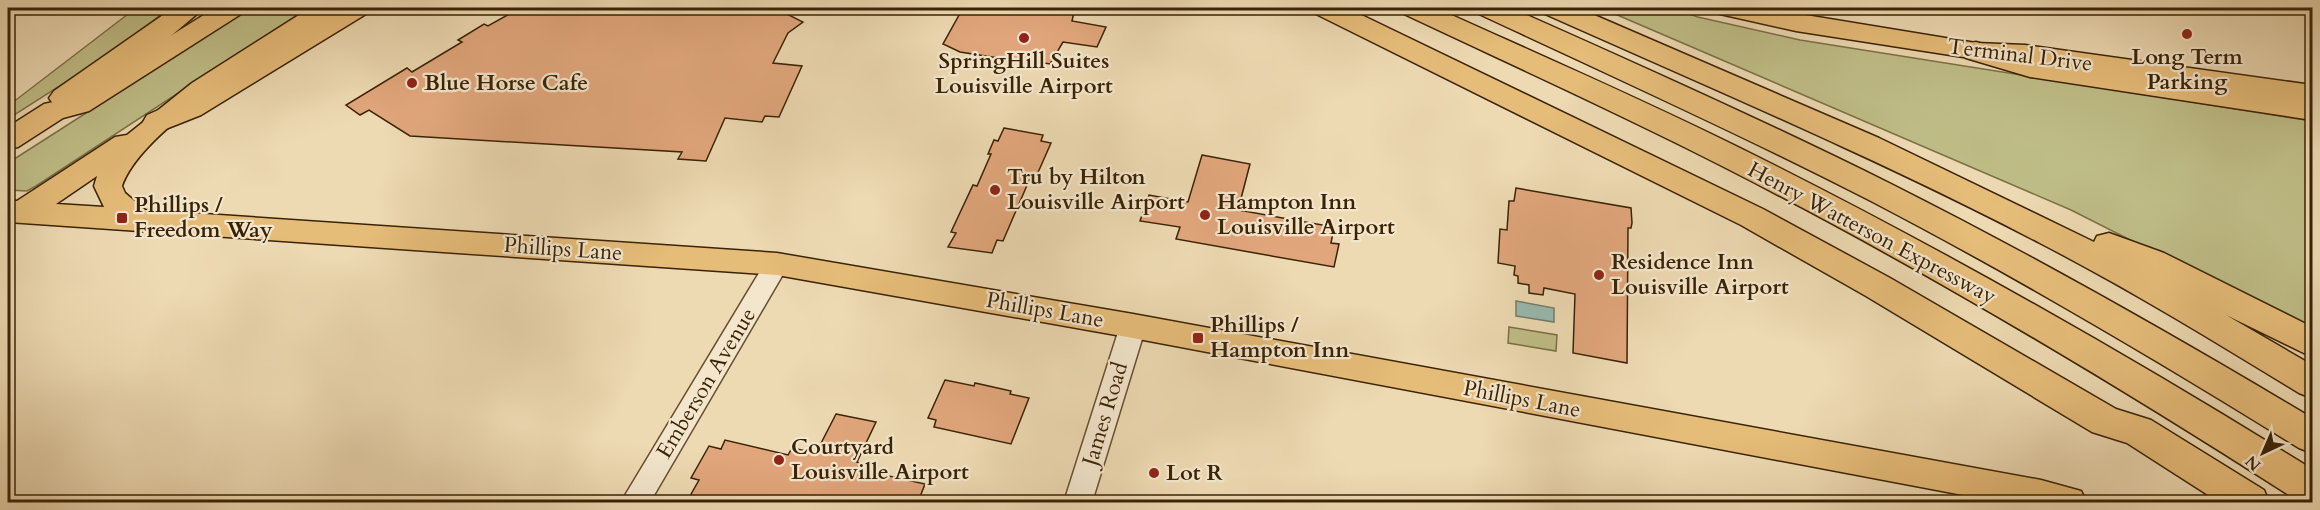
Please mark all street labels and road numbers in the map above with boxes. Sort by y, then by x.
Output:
street label: Terminal Drive [1946,31,2094,79]
street label: Henry Watterson Expressway [1742,155,2002,312]
street label: Phillips Lane [503,230,623,268]
street label: Phillips Lane [984,285,1106,335]
street label: Emberson Avenue [649,302,763,464]
street label: James Road [1074,358,1135,472]
street label: Phillips Lane [1461,373,1583,425]

